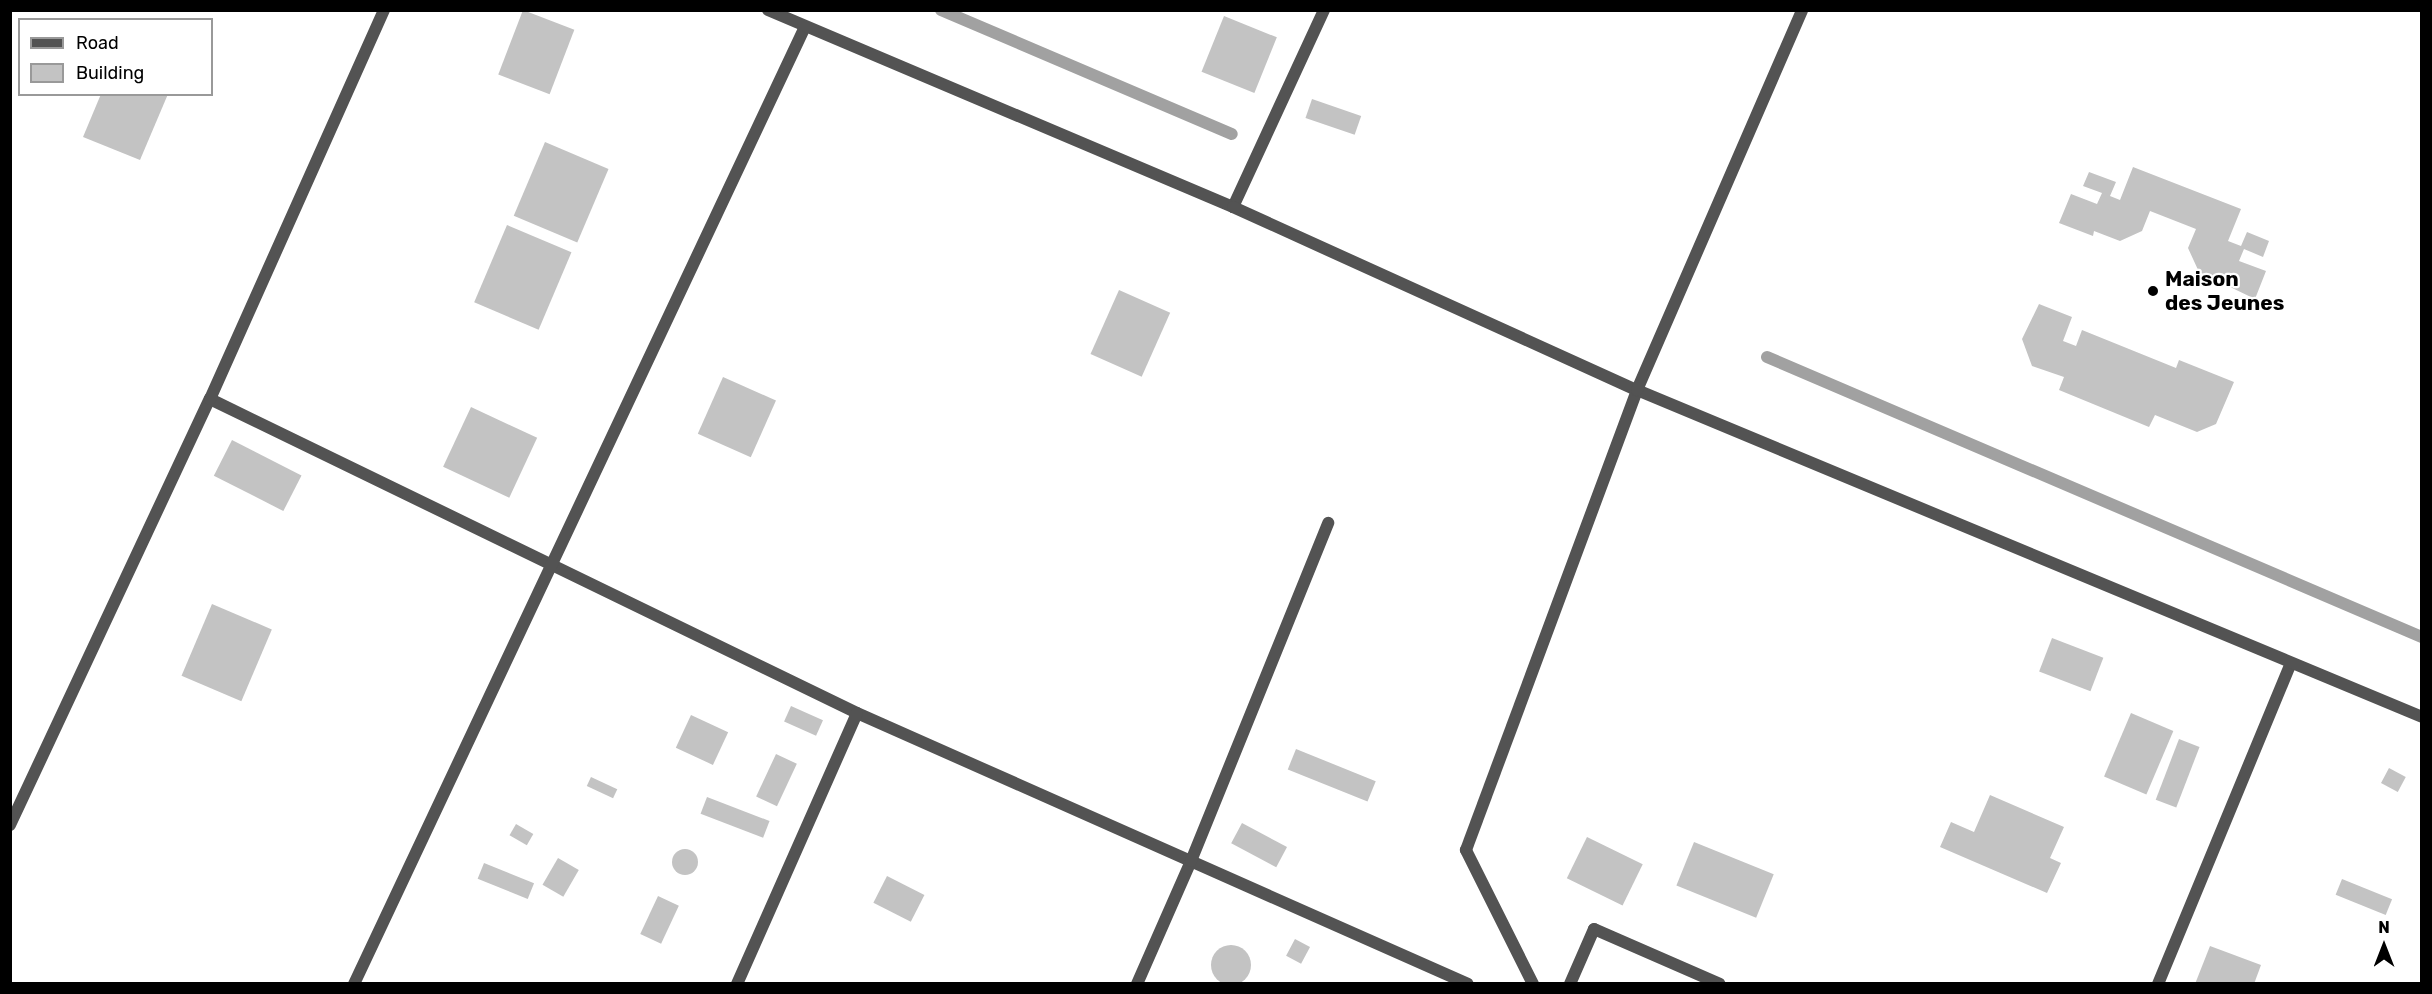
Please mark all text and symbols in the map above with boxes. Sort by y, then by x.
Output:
legend [18,18,213,96]
text: Road [76,32,119,54]
text: Building [76,62,144,84]
place label: Maison des Jeunes [2165,266,2284,316]
marker: Maison des Jeunes [2146,284,2160,298]
north arrow [2354,916,2414,976]
text: N [2378,918,2390,937]

